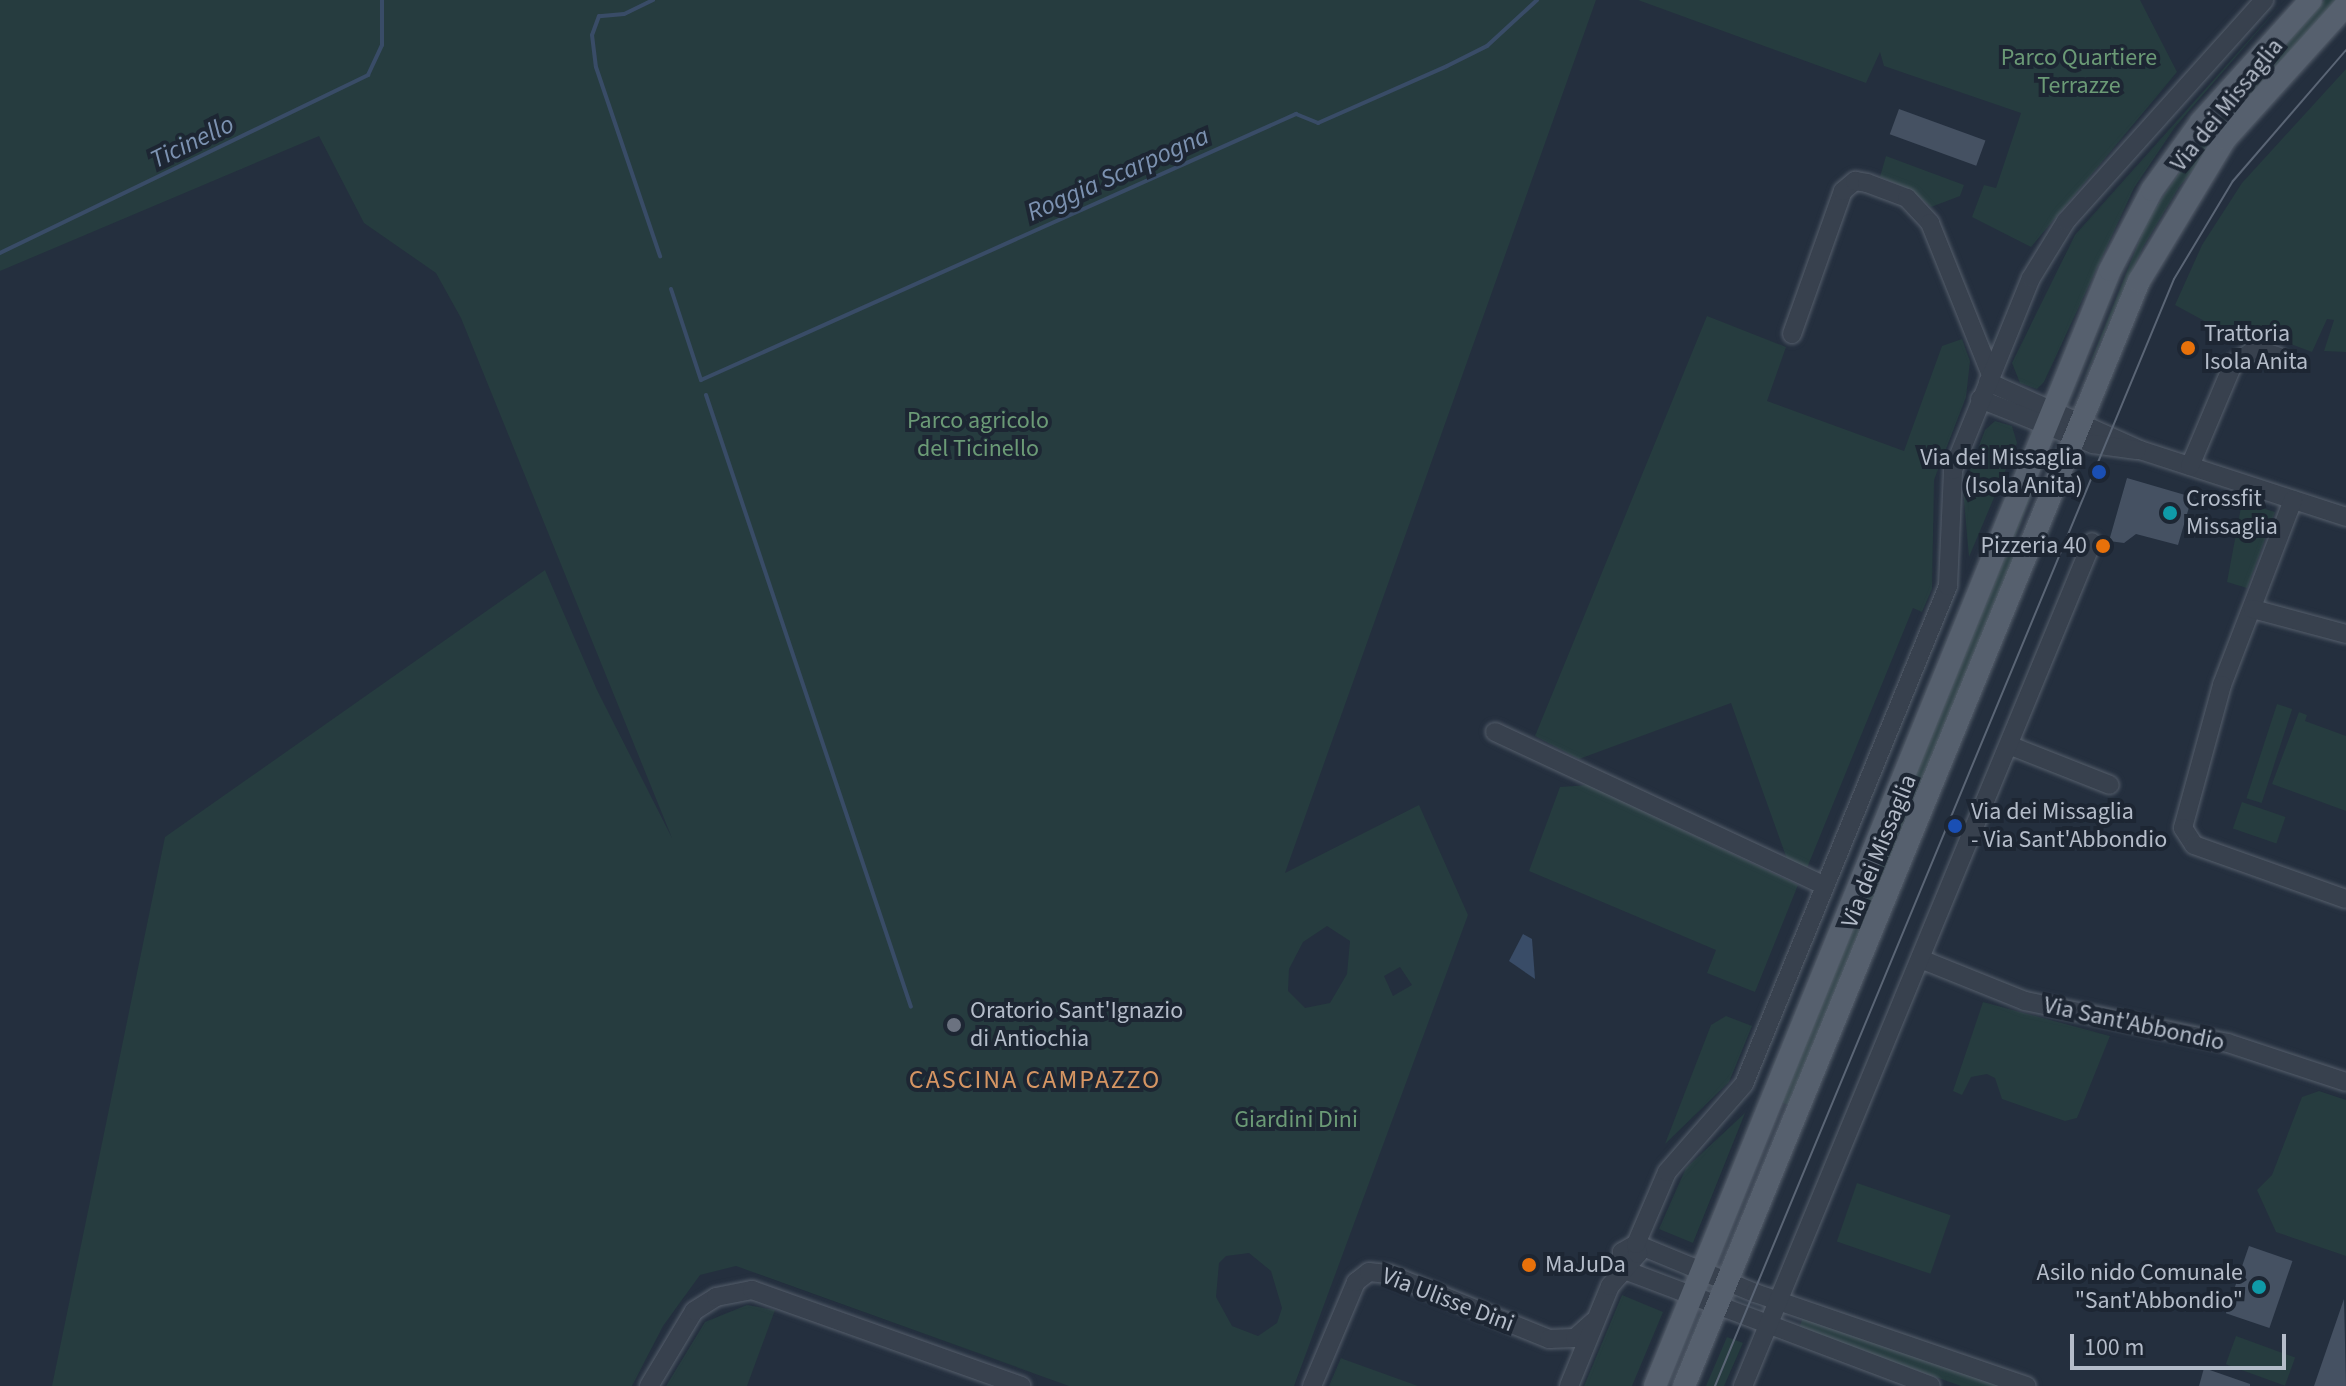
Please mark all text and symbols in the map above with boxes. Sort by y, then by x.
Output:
street label: Via dei Missaglia [2165,33,2289,177]
park label: Parco Quartiere Terrazze [2001,44,2157,100]
water label: Ticinello [145,108,239,176]
water label: Roggia Scarpogna [1022,120,1214,228]
place label: Trattoria Isola Anita [2204,320,2308,376]
marker: Trattoria Isola Anita [2179,339,2197,357]
park label: Parco agricolo del Ticinello [907,407,1049,463]
place label: Via dei Missaglia (Isola Anita) [1920,444,2083,500]
marker: Via dei Missaglia (Isola Anita) [2090,463,2108,481]
place label: Crossfit Missaglia [2186,485,2278,541]
marker: Crossfit Missaglia [2161,504,2179,522]
place label: Pizzeria 40 [1980,532,2087,560]
marker: Pizzeria 40 [2094,537,2112,555]
street label: Via dei Missaglia [1835,770,1923,932]
place label: Via dei Missaglia - Via Sant'Abbondio [1971,798,2167,854]
marker: Via dei Missaglia - Via Sant'Abbondio [1946,817,1964,835]
street label: Via Sant'Abbondio [2041,991,2227,1057]
place label: Oratorio Sant'Ignazio di Antiochia [970,997,1183,1053]
marker: Oratorio Sant'Ignazio di Antiochia [945,1016,963,1034]
district label: CASCINA CAMPAZZO [909,1064,1161,1096]
park label: Giardini Dini [1234,1106,1358,1134]
place label: MaJuDa [1545,1251,1626,1279]
marker: MaJuDa [1520,1256,1538,1274]
place label: Asilo nido Comunale "Sant'Abbondio" [2036,1259,2243,1315]
street label: Via Ulisse Dini [1378,1262,1518,1338]
marker: Asilo nido Comunale "Sant'Abbondio" [2250,1278,2268,1296]
scale bar [2074,1318,2290,1368]
text: 100 m [2084,1330,2144,1365]

